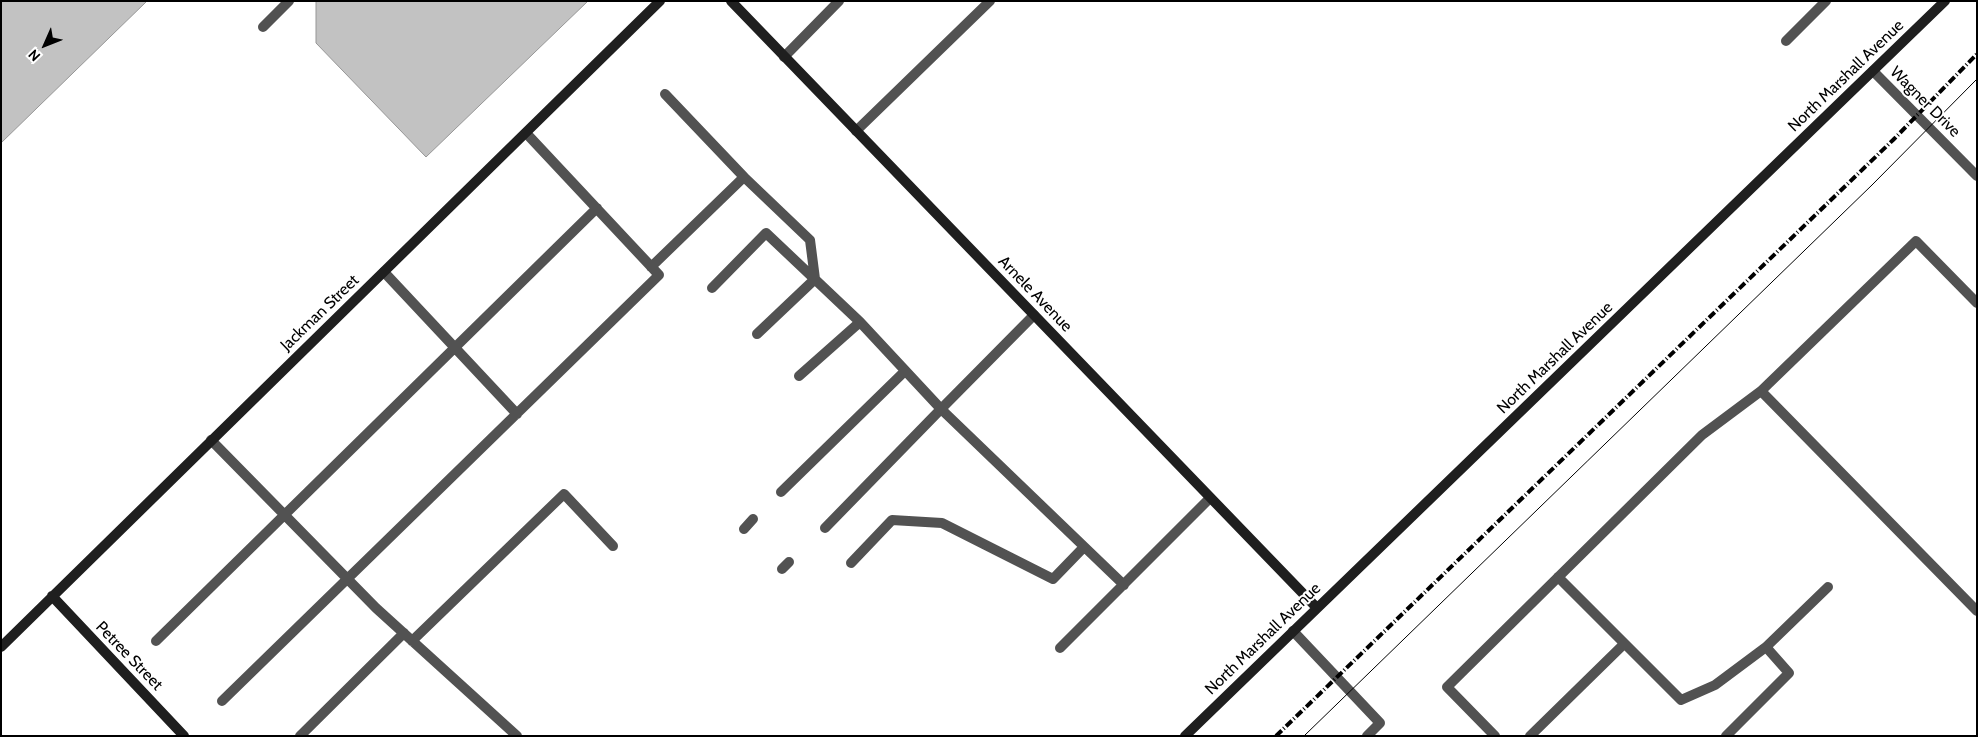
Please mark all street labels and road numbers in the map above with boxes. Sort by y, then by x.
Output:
street label: North Marshall Avenue [1784,16,1908,136]
street label: Wagner Drive [1886,63,1964,141]
street label: Arnele Avenue [994,252,1076,336]
street label: Jackman Street [277,271,363,355]
street label: North Marshall Avenue [1493,298,1617,418]
street label: North Marshall Avenue [1201,579,1325,699]
street label: Petree Street [91,618,167,694]

